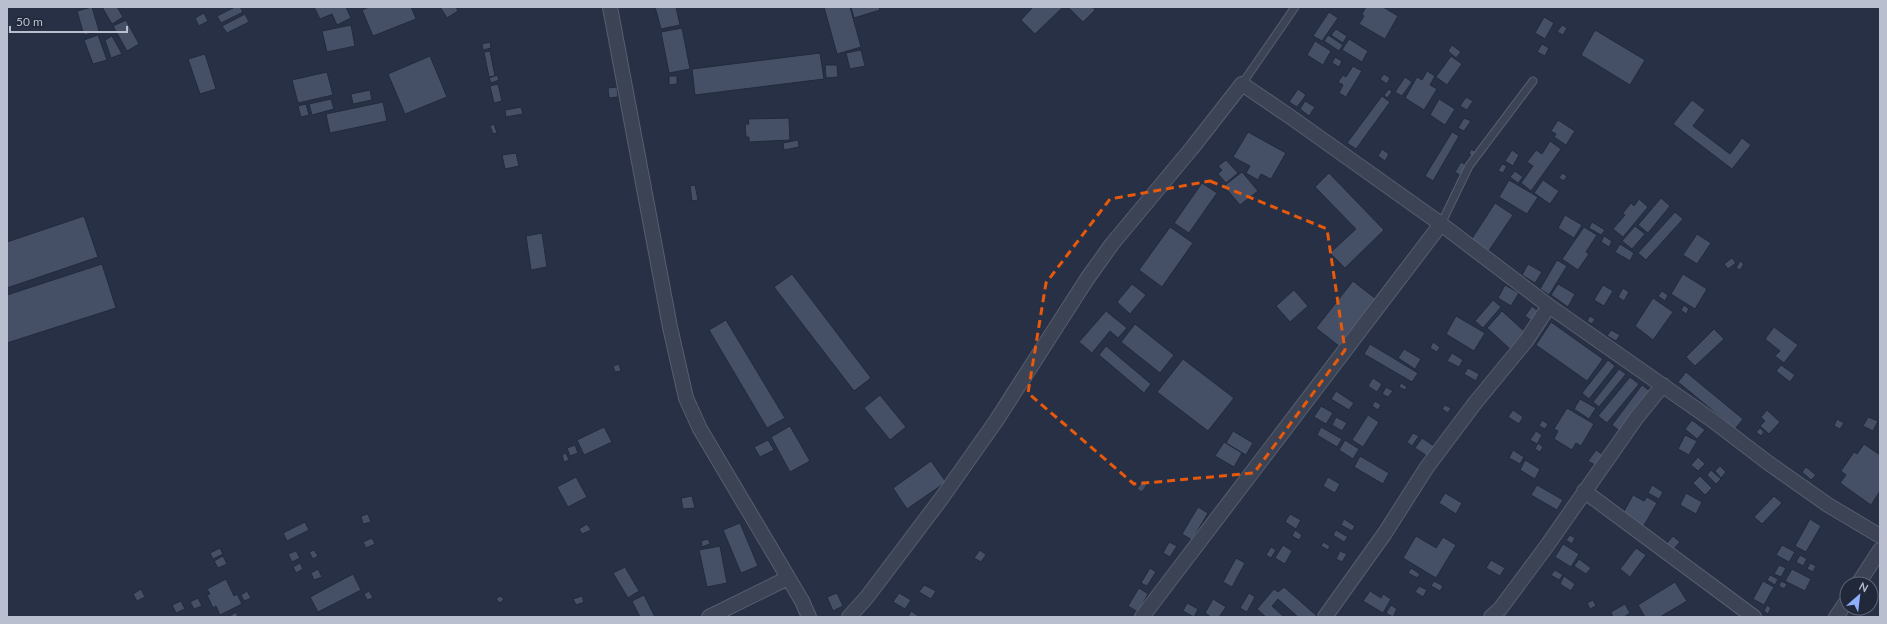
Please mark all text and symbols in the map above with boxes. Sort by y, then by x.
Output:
scale bar [10,8,127,34]
text: 50 m [16,14,43,29]
north arrow [1839,576,1879,616]
text: N [1857,579,1871,594]

